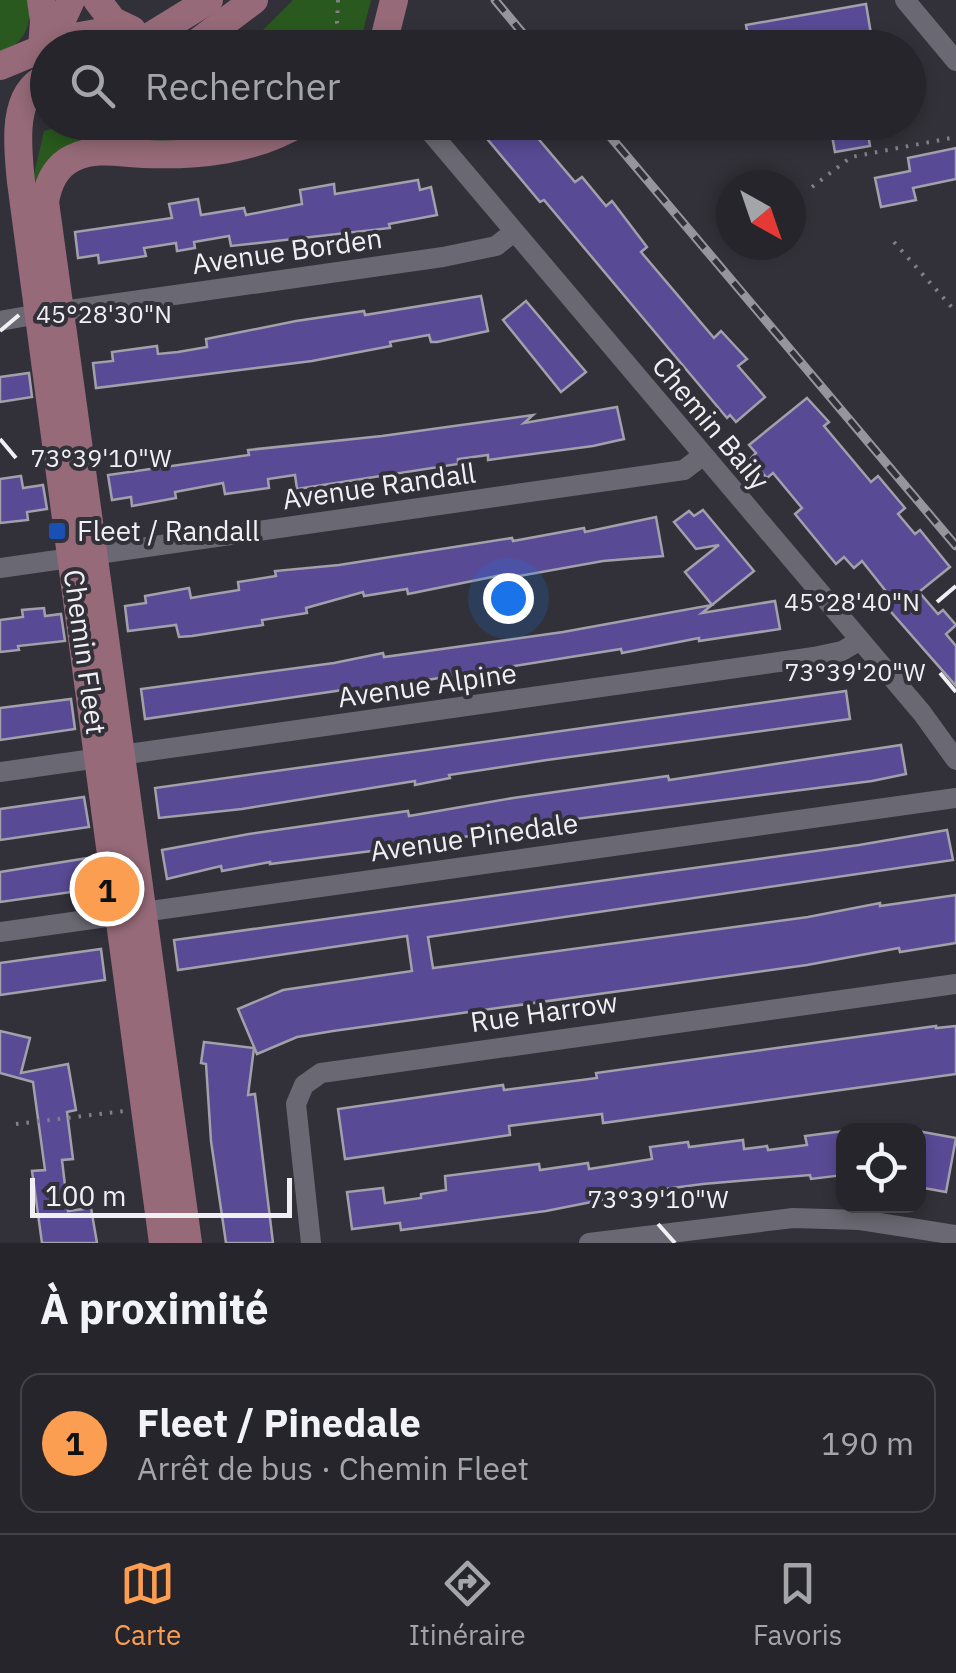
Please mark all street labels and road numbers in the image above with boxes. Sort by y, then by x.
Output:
street label: Avenue Borden [189,219,384,282]
street label: Chemin Baily [644,348,778,497]
street label: Avenue Randall [280,454,478,517]
street label: Chemin Fleet [56,567,115,737]
street label: Avenue Alpine [335,654,519,715]
street label: Avenue Pinedale [368,804,580,869]
street label: Rue Harrow [468,983,620,1040]

